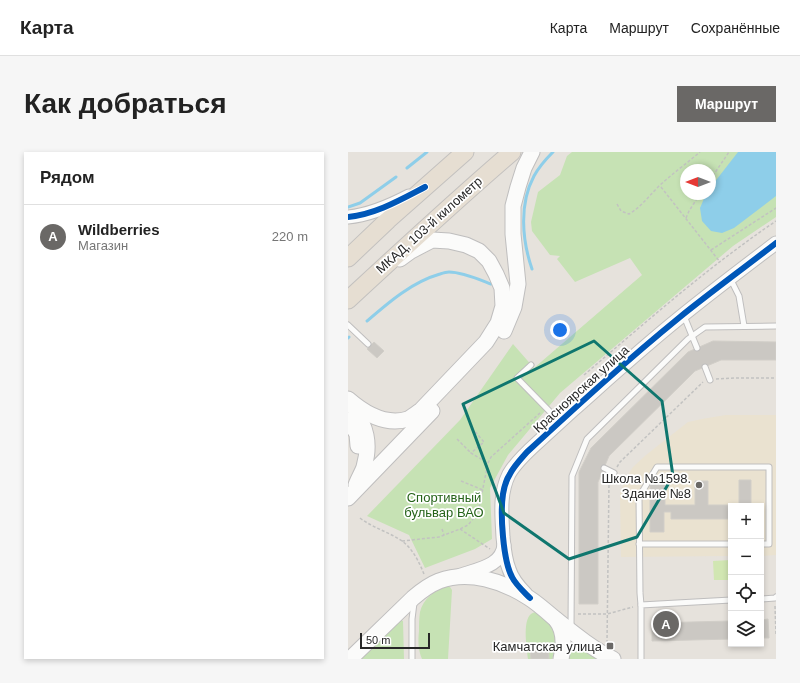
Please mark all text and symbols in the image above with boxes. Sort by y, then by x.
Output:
text: Карта [20,17,74,38]
text: Карта [550,20,587,36]
text: Маршрут [609,20,669,36]
text: Сохранённые [691,20,780,36]
button: Маршрут [677,86,776,122]
text: Как добраться [24,88,226,119]
north arrow [680,164,716,200]
text: Рядом [40,168,95,187]
street label: МКАД, 103-й километр [373,174,485,276]
text: Wildberries [78,221,160,238]
text: A [48,229,58,244]
text: 220 m [272,229,308,244]
text: Магазин [78,238,128,253]
your location [550,320,570,340]
street label: Красноярская улица [530,342,632,436]
place label: Школа №1598. Здание №8 [601,471,691,501]
marker: Школа №1598. Здание №8 [694,480,704,490]
park label: Спортивный бульвар ВАО [404,490,484,520]
map controls [728,503,764,647]
button: + [728,503,764,539]
button: − [728,539,764,575]
button: locate [728,575,764,611]
pin: A [653,609,679,639]
button: layers [728,611,764,647]
scale bar [360,631,430,650]
text: 50 m [366,634,390,646]
place label: Камчатская улица [493,639,603,654]
marker: Камчатская улица [605,641,615,651]

